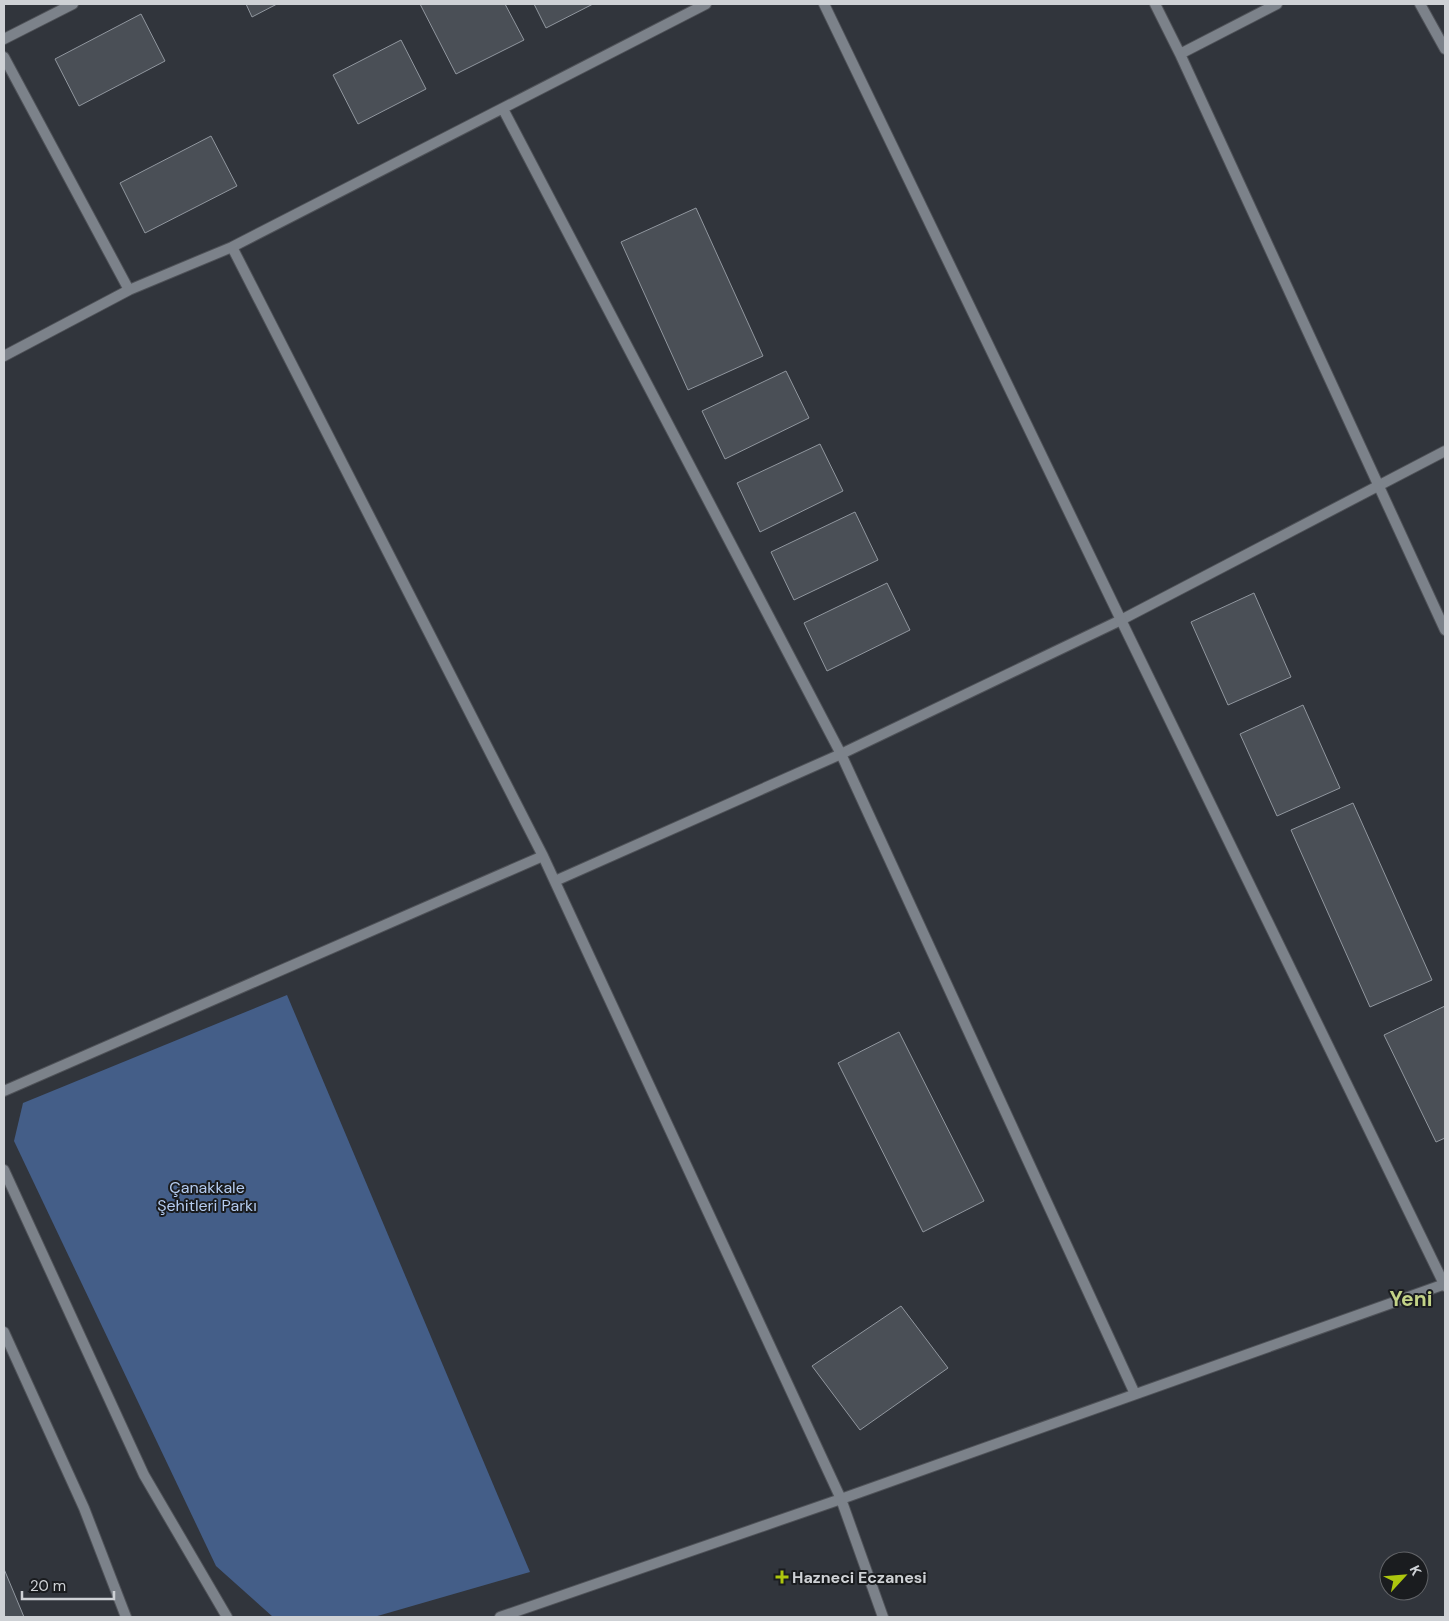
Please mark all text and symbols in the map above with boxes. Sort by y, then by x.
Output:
park label: Çanakkale Şehitleri Parkı [157,1177,257,1216]
district label: Yeni [1390,1285,1432,1313]
north arrow [1379,1551,1429,1601]
text: K [1406,1562,1426,1578]
place label: Hazneci Eczanesi [792,1567,927,1588]
scale bar [22,1568,115,1600]
marker: Hazneci Eczanesi [776,1571,788,1583]
text: 20 m [30,1576,66,1596]

